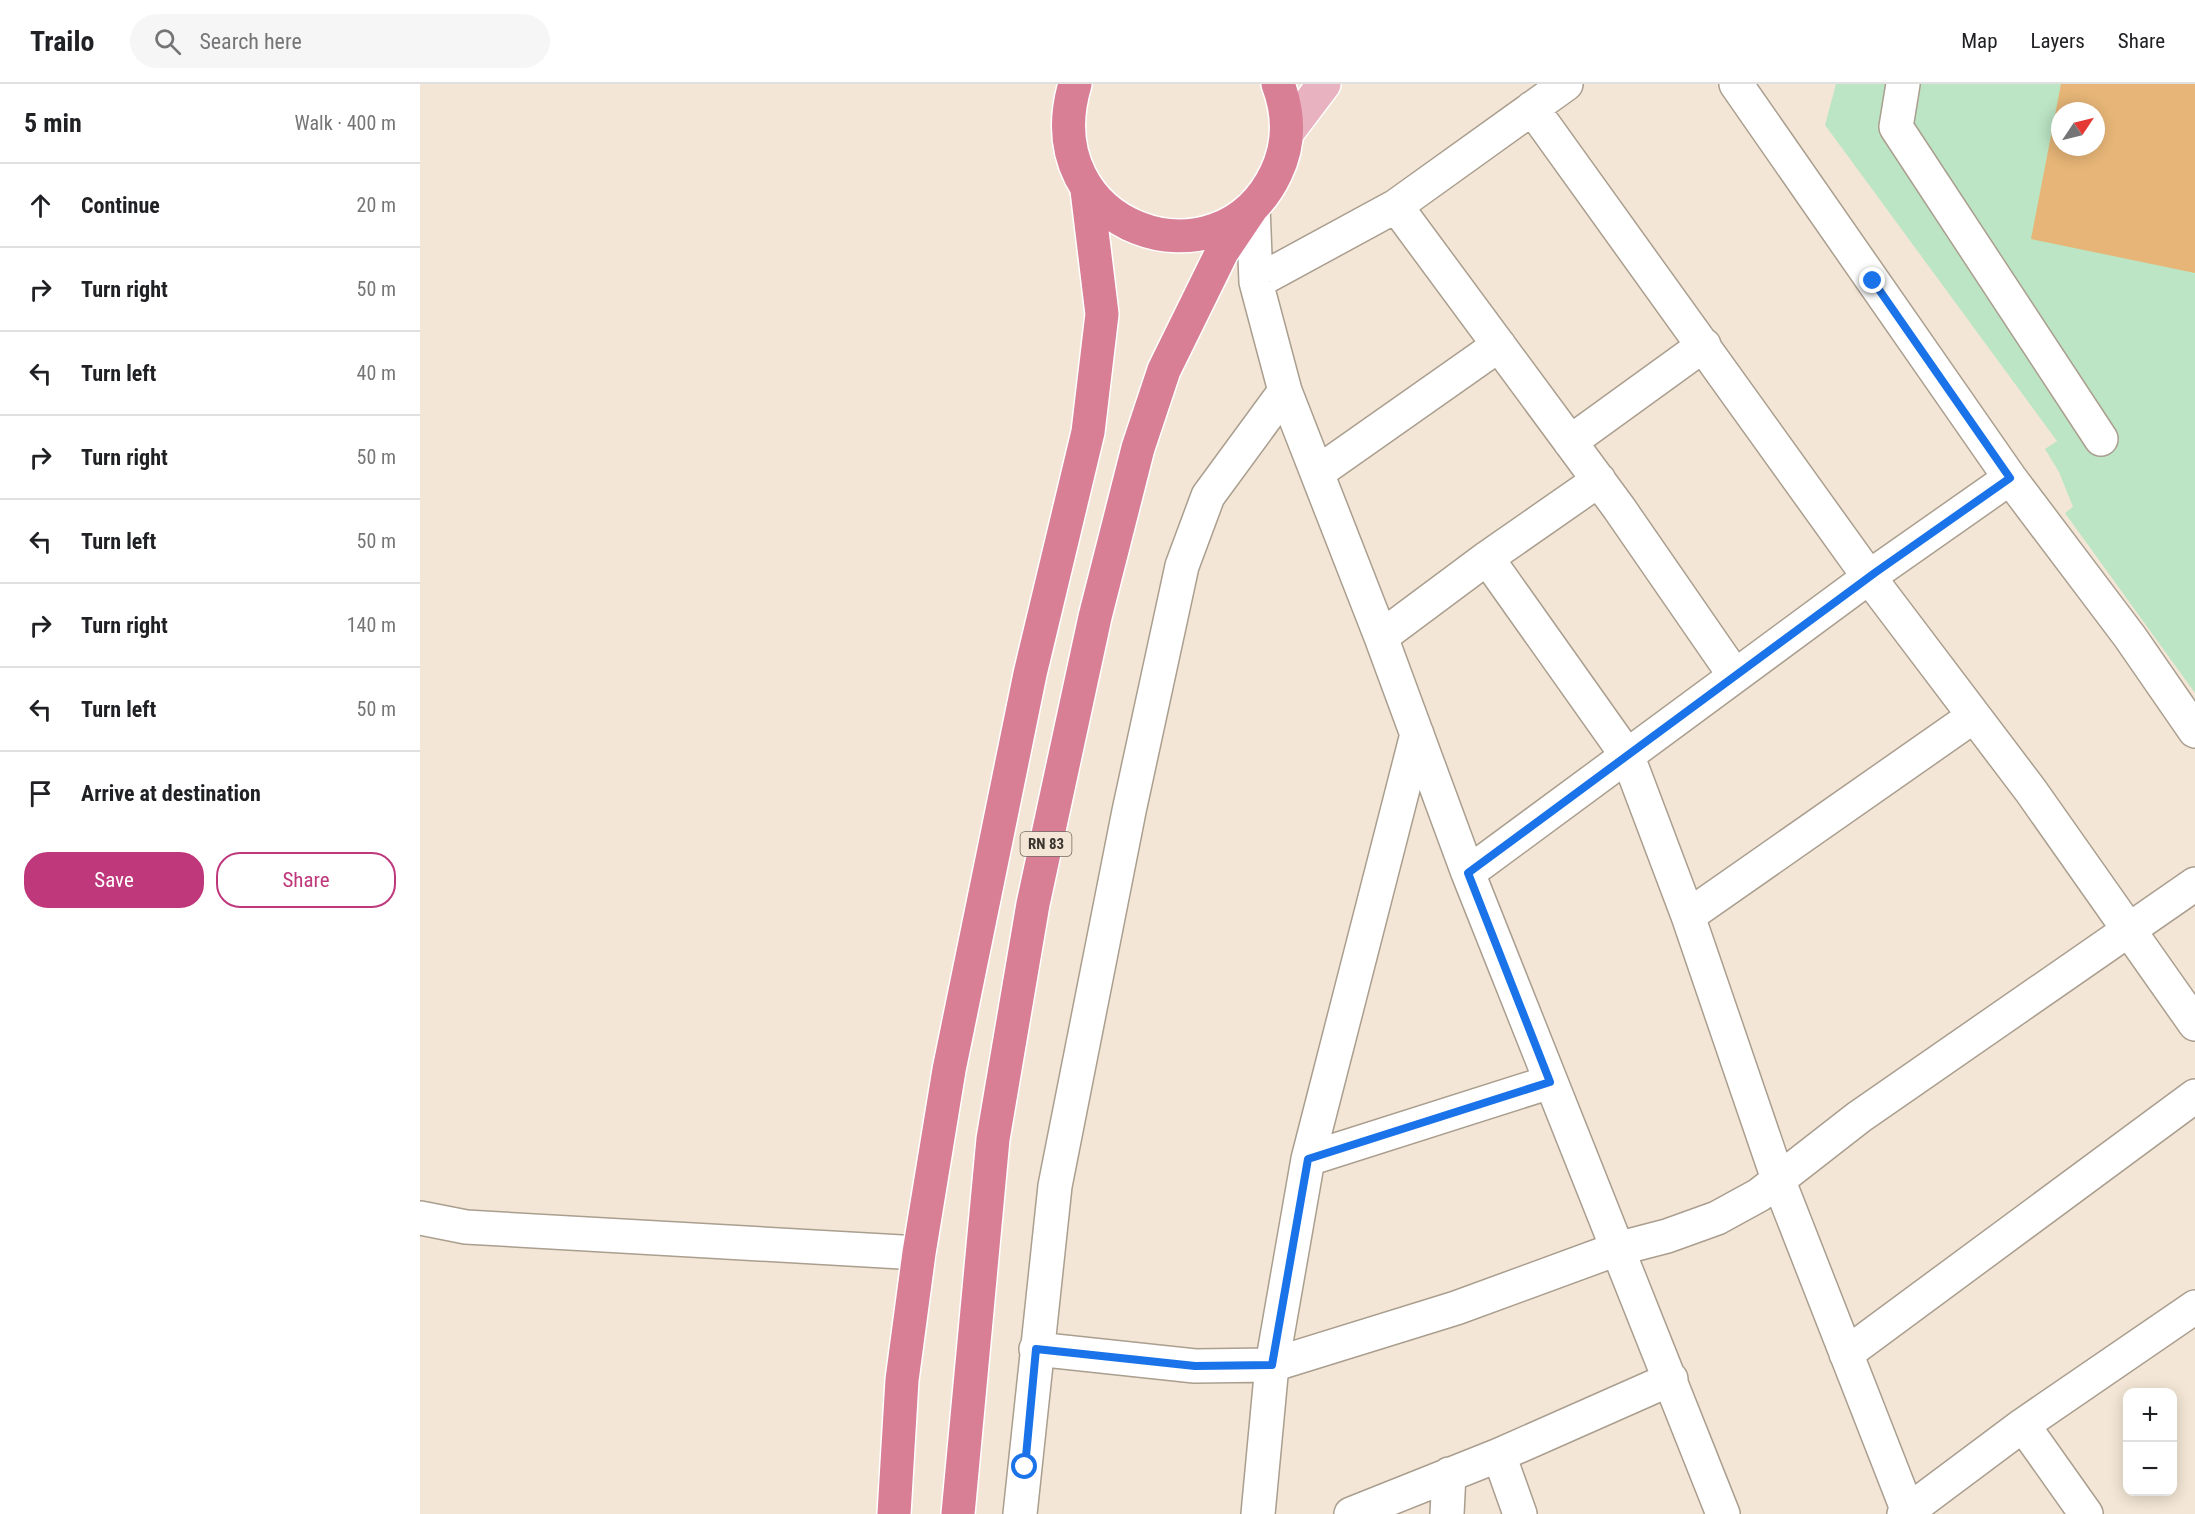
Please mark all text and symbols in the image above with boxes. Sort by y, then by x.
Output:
search box [130,14,550,68]
text: Trailo [30,25,94,58]
icon: search [151,25,184,58]
text: Search here [199,29,302,54]
text: Map [1961,29,1998,53]
text: Layers [2031,29,2085,53]
text: Share [2118,29,2165,53]
north arrow [2051,102,2105,156]
text: 5 min [24,108,82,138]
text: Walk · 400 m [295,111,396,135]
icon: ahead [24,189,57,222]
text: Continue [81,193,160,218]
text: 20 m [357,193,396,217]
route end [1859,267,1885,293]
icon: right [24,273,57,306]
text: Turn right [81,277,168,302]
text: 50 m [357,277,396,301]
icon: left [24,357,57,390]
text: Turn left [81,361,156,386]
text: 40 m [357,361,396,385]
icon: right [24,441,57,474]
text: Turn right [81,445,168,470]
text: 50 m [357,445,396,469]
icon: left [24,525,57,558]
text: Turn left [81,529,156,554]
text: 50 m [357,529,396,553]
icon: right [24,609,57,642]
text: Turn right [81,613,168,638]
text: 140 m [347,613,396,637]
icon: left [24,693,57,726]
text: Turn left [81,697,156,722]
text: 50 m [357,697,396,721]
icon: arrive [24,777,57,810]
text: Arrive at destination [81,781,261,806]
road number: RN 83 [1020,832,1072,856]
button: Save [24,852,204,908]
button: Share [216,852,396,908]
map controls [2123,1388,2177,1496]
button: + [2123,1388,2177,1442]
button: − [2123,1442,2177,1496]
route start [1011,1453,1037,1479]

